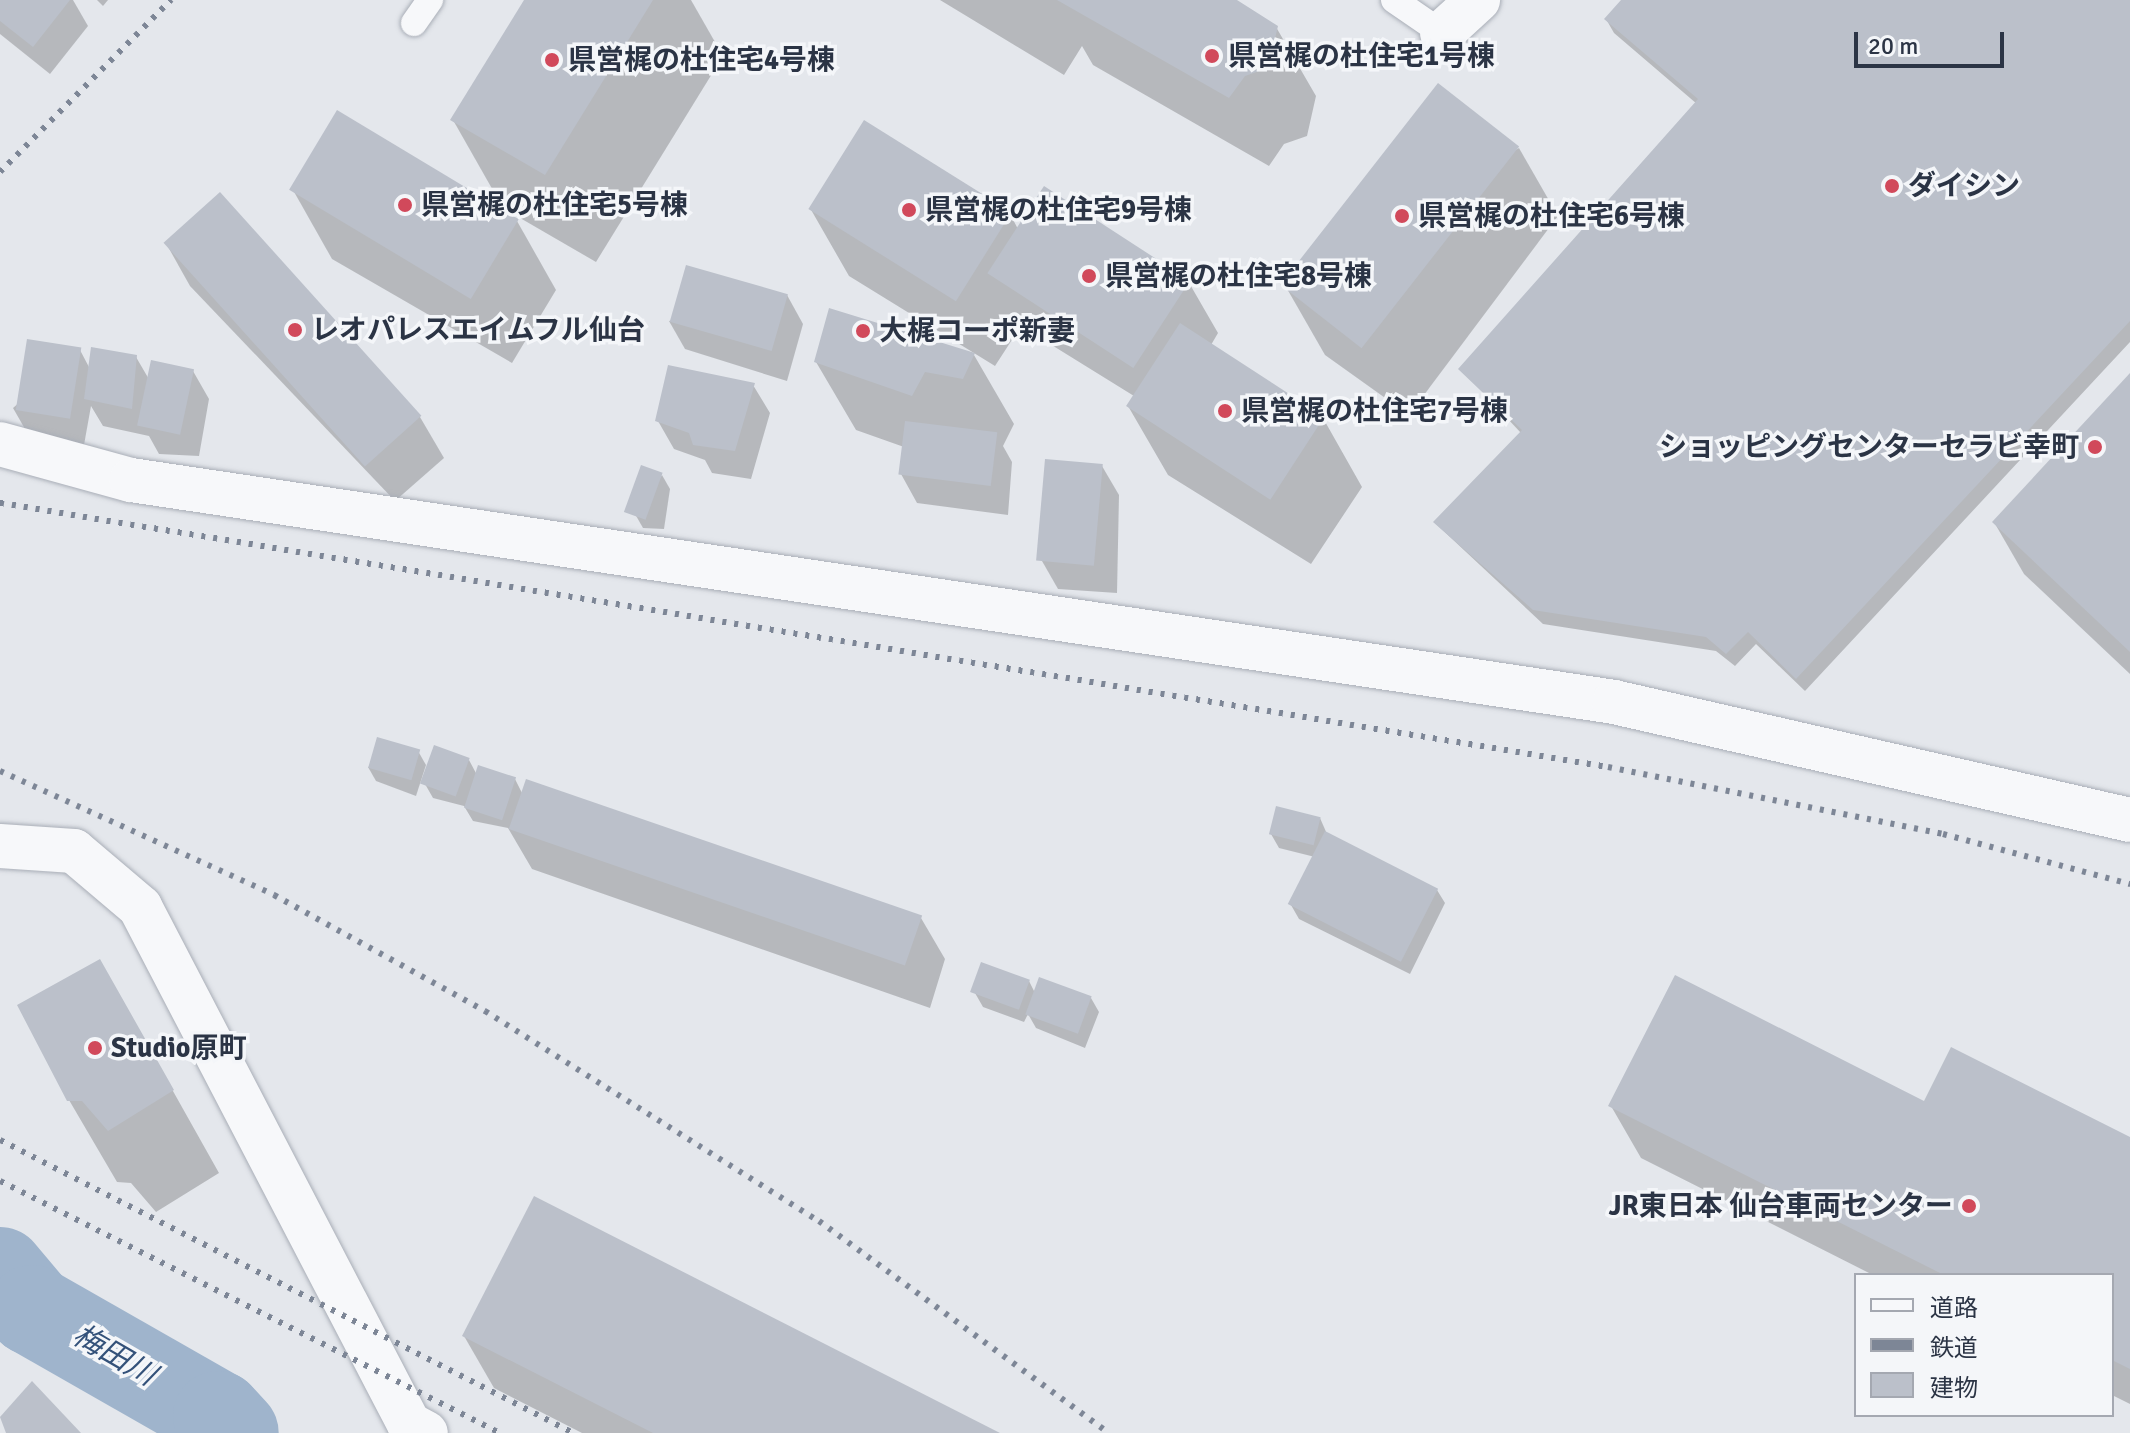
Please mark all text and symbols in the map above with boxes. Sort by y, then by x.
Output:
scale bar [1858,16,2008,66]
text: 20 m [1868,31,1918,61]
place label: 県営梶の杜住宅1号棟 [1228,39,1495,73]
place label: 県営梶の杜住宅4号棟 [568,43,835,77]
marker: 県営梶の杜住宅1号棟 [1203,47,1221,65]
marker: 県営梶の杜住宅4号棟 [543,51,561,69]
place label: ダイシン [1908,169,2020,203]
marker: ダイシン [1883,177,1901,195]
place label: 県営梶の杜住宅5号棟 [421,188,688,222]
place label: 県営梶の杜住宅9号棟 [925,193,1192,227]
marker: 県営梶の杜住宅5号棟 [396,196,414,214]
place label: 県営梶の杜住宅6号棟 [1418,199,1685,233]
marker: 県営梶の杜住宅9号棟 [900,201,918,219]
marker: 県営梶の杜住宅6号棟 [1393,207,1411,225]
place label: 県営梶の杜住宅8号棟 [1105,259,1372,293]
marker: 県営梶の杜住宅8号棟 [1080,267,1098,285]
place label: レオパレスエイムフル仙台 [311,313,647,347]
place label: 大梶コーポ新妻 [879,314,1075,348]
marker: レオパレスエイムフル仙台 [286,321,304,339]
marker: 大梶コーポ新妻 [854,322,872,340]
place label: 県営梶の杜住宅7号棟 [1241,394,1508,428]
marker: 県営梶の杜住宅7号棟 [1216,402,1234,420]
place label: ショッピングセンターセラビ幸町 [1659,430,2079,464]
marker: ショッピングセンターセラビ幸町 [2086,438,2104,456]
place label: Studio原町 [111,1031,246,1065]
marker: Studio原町 [86,1039,104,1057]
place label: JR東日本 仙台車両センター [1608,1189,1953,1223]
marker: JR東日本 仙台車両センター [1960,1197,1978,1215]
legend [1854,1273,2114,1417]
text: 道路 [1930,1293,1978,1323]
water label: 梅田川 [66,1318,162,1394]
text: 鉄道 [1930,1333,1978,1363]
text: 建物 [1930,1373,1978,1403]

